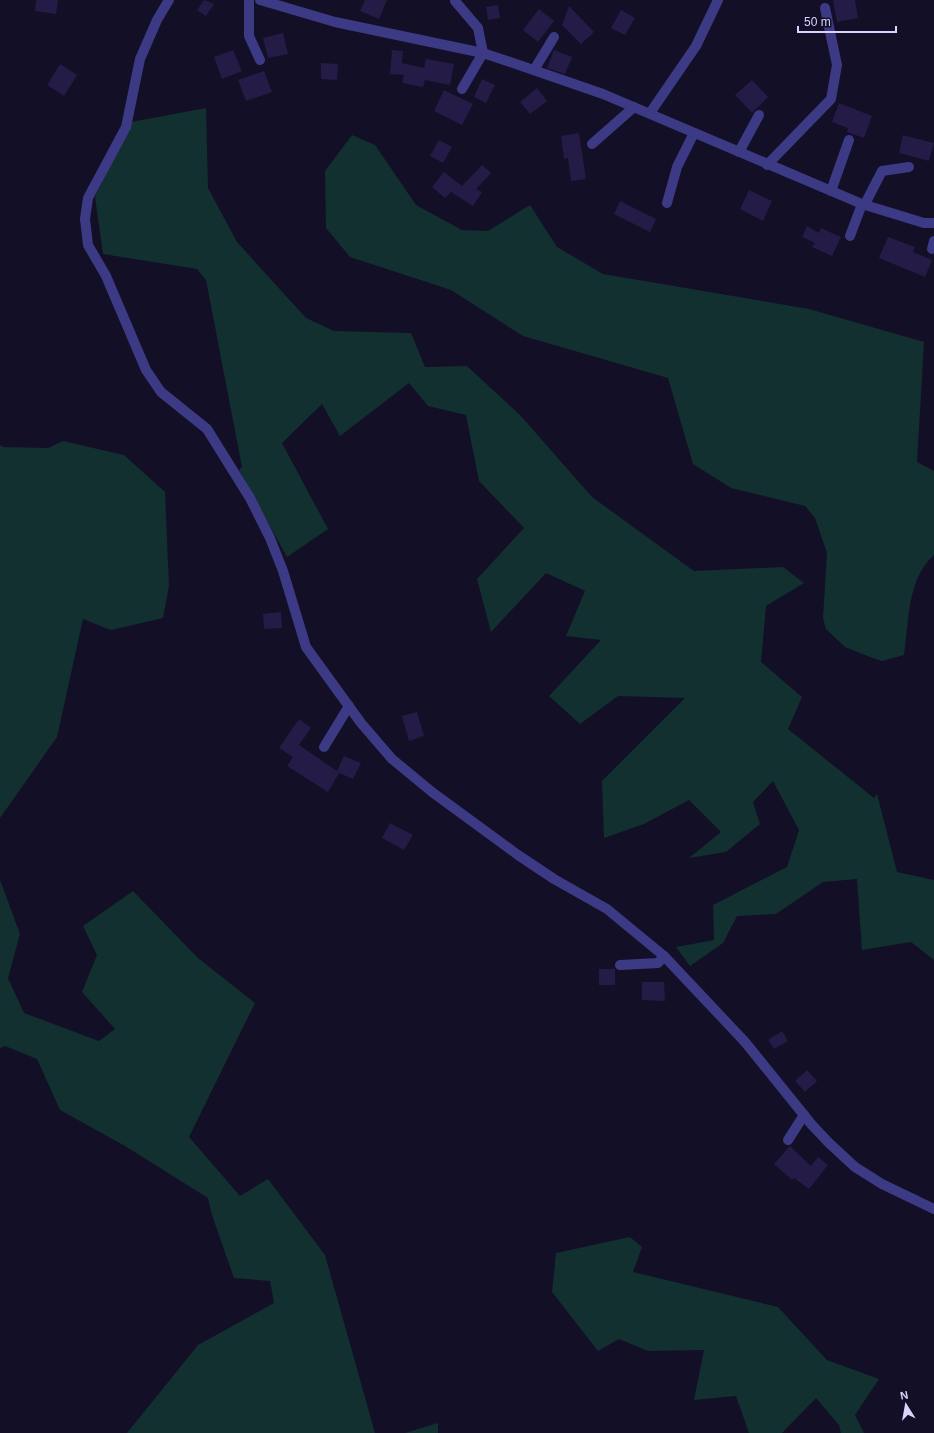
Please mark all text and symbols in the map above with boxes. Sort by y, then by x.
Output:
scale bar [798,8,896,34]
text: 50 m [804,15,831,29]
north arrow [886,1385,926,1425]
text: N [899,1389,909,1402]

